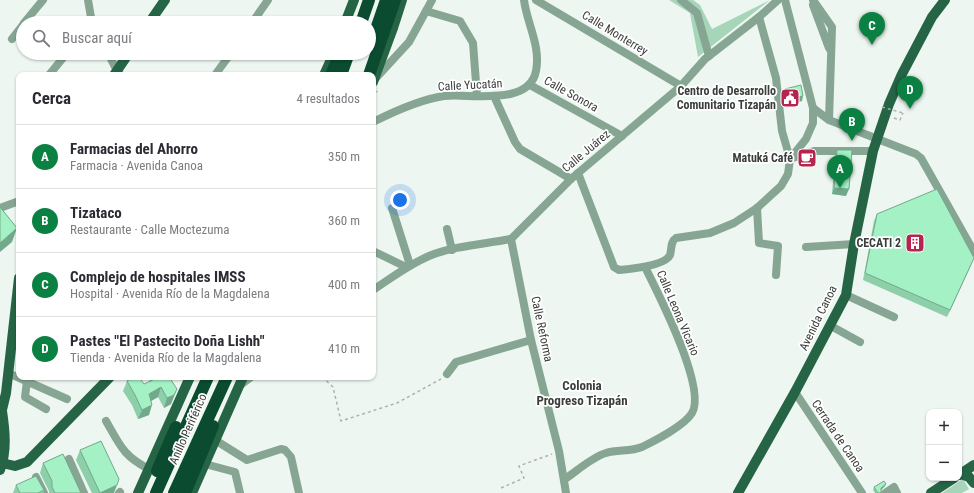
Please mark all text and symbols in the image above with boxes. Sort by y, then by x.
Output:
street label: Calle Monterrey [580,8,650,58]
pin: C [859,12,885,45]
search box [16,16,376,60]
icon: search [30,27,52,49]
text: Buscar aquí [62,29,132,47]
street label: Calle Sonora [541,73,601,115]
street label: Calle Yucatán [437,76,503,94]
pin: D [897,76,923,109]
place label: Centro de Desarrollo Comunitario Tizapán [677,84,776,112]
public building icon: Centro de Desarrollo Comunitario Tizapán [779,87,801,109]
text: Cerca [32,88,71,108]
text: 4 resultados [296,91,360,106]
pin: B [839,108,865,141]
street label: Calle Juárez [559,127,613,175]
text: Farmacias del Ahorro [70,140,198,158]
cafe icon: Matuká Café [796,147,818,169]
text: A [41,149,49,164]
text: 350 m [328,149,360,164]
place label: Matuká Café [732,151,793,165]
pin: A [827,155,853,188]
text: Farmacia · Avenida Canoa [70,158,203,173]
your location [390,190,410,210]
text: Tizataco [70,204,122,222]
text: B [41,213,49,228]
text: 360 m [328,213,360,228]
text: Restaurante · Calle Moctezuma [70,222,230,237]
building icon: CECATI 2 [904,232,926,254]
place label: CECATI 2 [856,236,901,250]
text: Complejo de hospitales IMSS [70,268,246,286]
street label: Calle Leona Vicario [654,268,702,358]
text: C [41,277,49,292]
text: 400 m [328,277,360,292]
street label: Avenida Canoa [796,283,840,353]
text: Hospital · Avenida Río de la Magdalena [70,286,270,301]
street label: Calle Reforma [528,295,556,363]
text: Pastes "El Pastecito Doña Lishh" [70,332,264,350]
text: D [41,341,49,356]
text: 410 m [328,341,360,356]
text: Tienda · Avenida Río de la Magdalena [70,350,262,365]
district label: Colonia Progreso Tizapán [536,378,628,408]
street label: Anillo Periférico [166,392,210,466]
street label: Cerrada de Canoa [809,397,867,475]
map controls [926,409,962,481]
button: + [926,409,962,445]
button: − [926,445,962,481]

